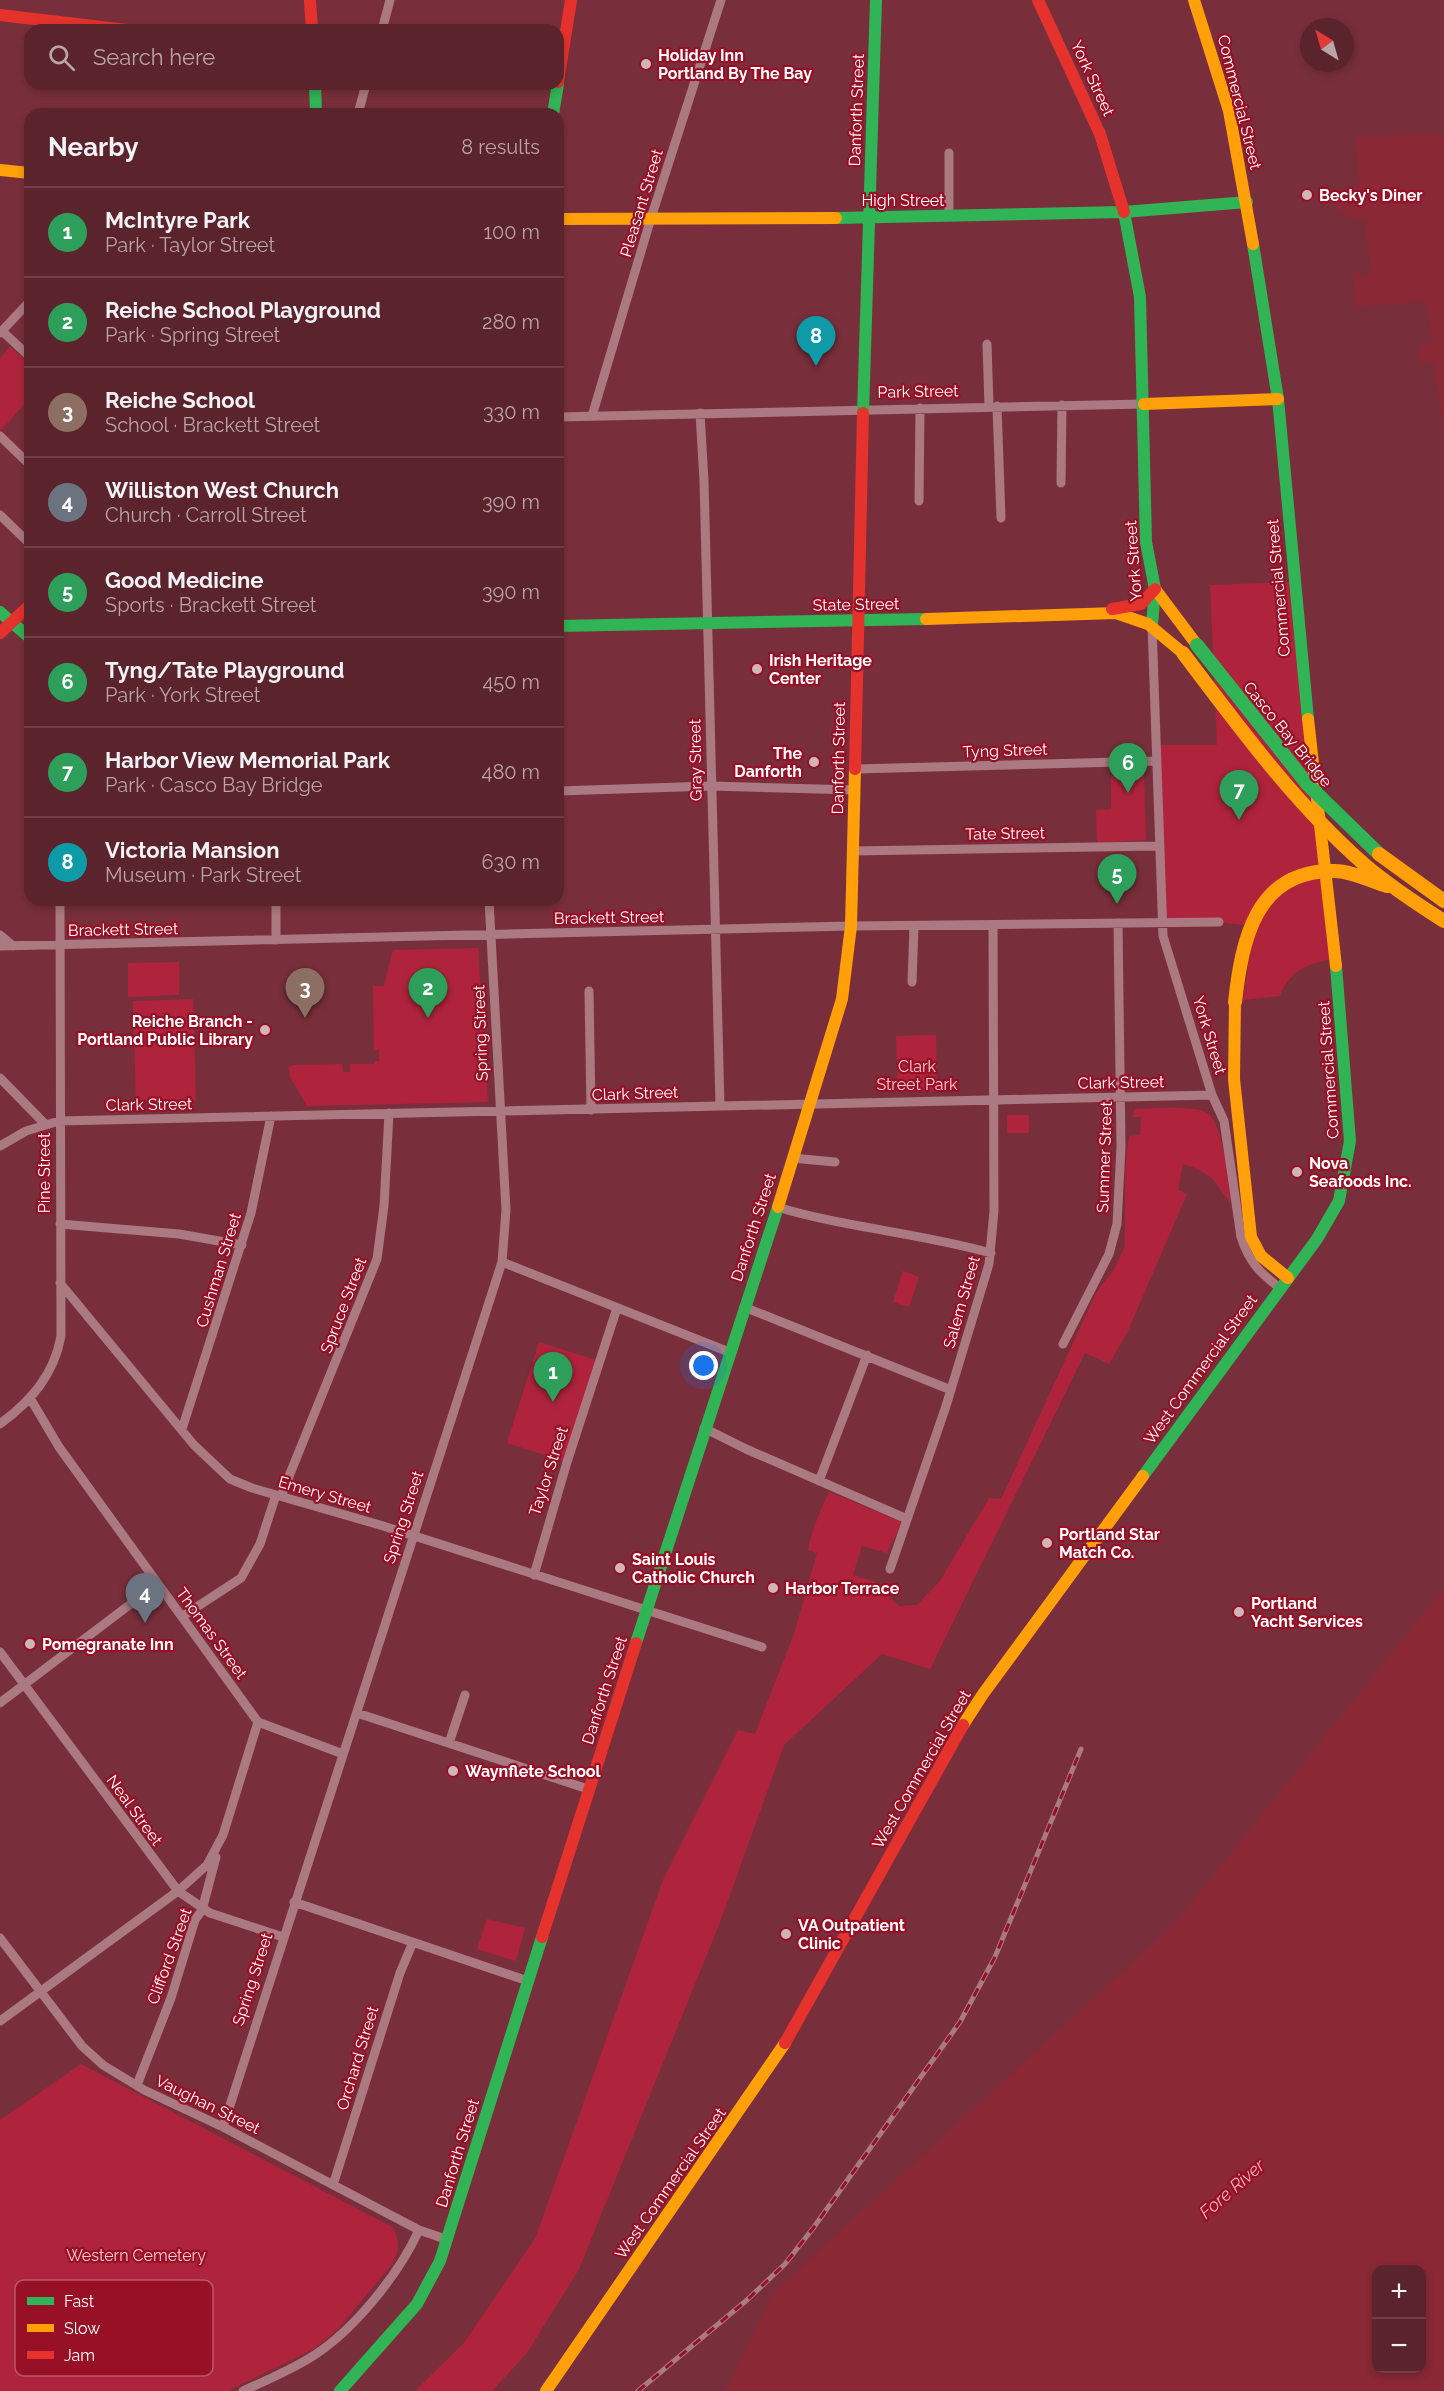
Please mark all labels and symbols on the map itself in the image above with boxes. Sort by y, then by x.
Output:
north arrow [1300,18,1354,72]
street label: Commercial Street [1214,33,1266,172]
street label: York Street [1067,37,1119,120]
place label: Holiday Inn Portland By The Bay [658,46,812,83]
street label: Danforth Street [845,53,868,167]
marker: Holiday Inn Portland By The Bay [639,57,653,71]
street label: Pleasant Street [616,146,667,259]
place label: Becky's Diner [1319,186,1423,205]
marker: Becky's Diner [1300,188,1314,202]
street label: High Street [862,191,945,210]
pin: 8 [796,316,836,366]
street label: Park Street [877,381,959,402]
street label: Commercial Street [1263,518,1294,657]
street label: York Street [1121,519,1146,602]
street label: State Street [813,594,900,615]
place label: Irish Heritage Center [769,651,872,688]
marker: Irish Heritage Center [750,662,764,676]
street label: Casco Bay Bridge [1239,678,1336,791]
street label: Danforth Street [828,701,849,814]
street label: Gray Street [685,718,706,801]
street label: Tyng Street [962,740,1048,761]
place label: The Danforth [734,744,802,781]
pin: 6 [1108,744,1148,793]
marker: The Danforth [807,755,821,769]
pin: 7 [1220,770,1258,820]
street label: Tate Street [965,823,1046,844]
pin: 5 [1098,854,1136,904]
street label: Brackett Street [554,907,665,928]
street label: Brackett Street [68,919,179,940]
pin: 3 [286,968,324,1018]
pin: 2 [408,968,448,1018]
street label: Spring Street [469,984,492,1081]
street label: York Street [1189,994,1231,1077]
street label: Commercial Street [1314,1000,1343,1139]
place label: Reiche Branch - Portland Public Library [77,1012,253,1049]
marker: Reiche Branch - Portland Public Library [258,1023,272,1037]
park label: Clark Street Park [876,1057,958,1094]
street label: Clark Street [1078,1072,1165,1093]
street label: Clark Street [591,1082,679,1105]
street label: Clark Street [106,1094,193,1115]
street label: Summer Street [1093,1100,1116,1213]
street label: Pine Street [35,1132,54,1213]
place label: Nova Seafoods Inc. [1309,1154,1412,1191]
marker: Nova Seafoods Inc. [1290,1165,1304,1179]
street label: Danforth Street [727,1170,780,1284]
street label: Cushman Street [192,1210,245,1330]
street label: Salem Street [939,1253,984,1351]
street label: Spruce Street [316,1254,371,1356]
street label: West Commercial Street [1140,1290,1261,1448]
your location [689,1351,718,1380]
pin: 1 [534,1352,572,1402]
street label: Taylor Street [525,1423,572,1518]
street label: Spring Street [380,1468,428,1566]
street label: Emery Street [276,1472,374,1517]
place label: Portland Star Match Co. [1059,1525,1160,1562]
marker: Portland Star Match Co. [1040,1536,1054,1550]
place label: Saint Louis Catholic Church [632,1550,755,1587]
marker: Saint Louis Catholic Church [613,1561,627,1575]
pin: 4 [126,1574,164,1623]
place label: Harbor Terrace [785,1579,900,1598]
marker: Harbor Terrace [766,1581,780,1595]
street label: Thomas Street [172,1584,251,1683]
place label: Portland Yacht Services [1251,1594,1363,1631]
marker: Portland Yacht Services [1232,1605,1246,1619]
street label: Danforth Street [578,1633,631,1747]
place label: Pomegranate Inn [42,1635,174,1654]
marker: Pomegranate Inn [23,1637,37,1651]
street label: West Commercial Street [868,1686,975,1852]
place label: Waynflete School [465,1762,602,1781]
marker: Waynflete School [446,1764,460,1778]
street label: Neal Street [103,1771,167,1850]
street label: Clifford Street [143,1905,196,2007]
place label: VA Outpatient Clinic [798,1916,905,1953]
marker: VA Outpatient Clinic [779,1927,793,1941]
street label: Spring Street [229,1930,277,2028]
street label: Orchard Street [333,2003,383,2113]
street label: Vaughan Street [152,2071,264,2138]
street label: Danforth Street [432,2096,483,2210]
street label: West Commercial Street [611,2104,730,2263]
water label: Fore River [1195,2154,1269,2223]
park label: Western Cemetery [66,2246,206,2265]
legend [15,2280,213,2376]
text: Fast [64,2292,95,2311]
text: Slow [64,2319,100,2338]
text: Jam [64,2346,95,2365]

